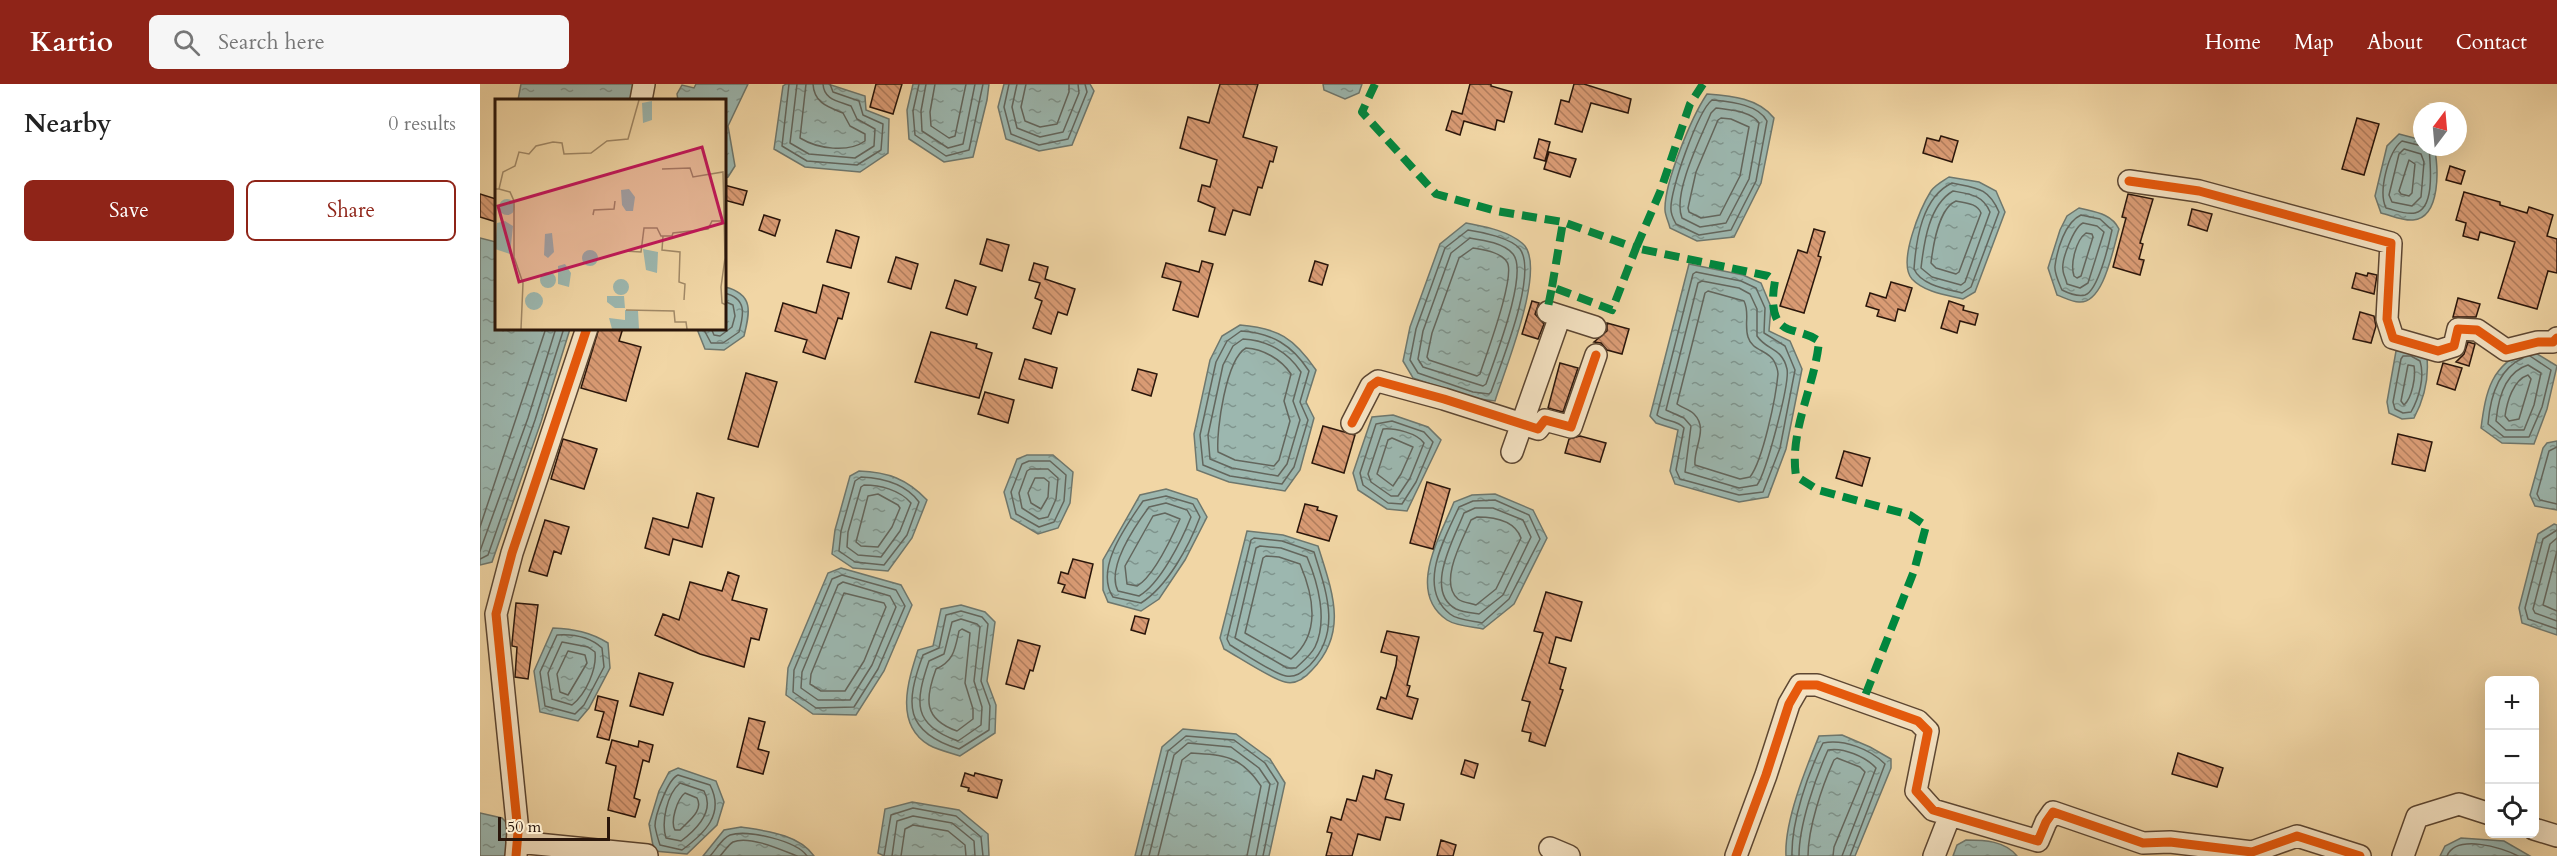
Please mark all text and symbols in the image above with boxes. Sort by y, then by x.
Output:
search box [149,15,569,69]
text: Kartio [30,23,113,61]
icon: search [170,26,203,59]
text: Search here [218,27,325,57]
text: Home [2205,28,2261,57]
text: Map [2294,28,2334,57]
text: About [2367,28,2423,57]
text: Contact [2456,28,2527,57]
inset map [495,99,726,330]
north arrow [2413,102,2467,156]
text: Nearby [24,106,112,141]
text: 0 results [388,110,456,137]
button: Save [24,180,234,241]
button: Share [246,180,456,241]
map controls [2485,676,2539,838]
button: + [2485,676,2539,730]
button: − [2485,730,2539,784]
button: locate [2485,784,2539,838]
scale bar [498,814,610,842]
text: 50 m [507,816,541,838]

